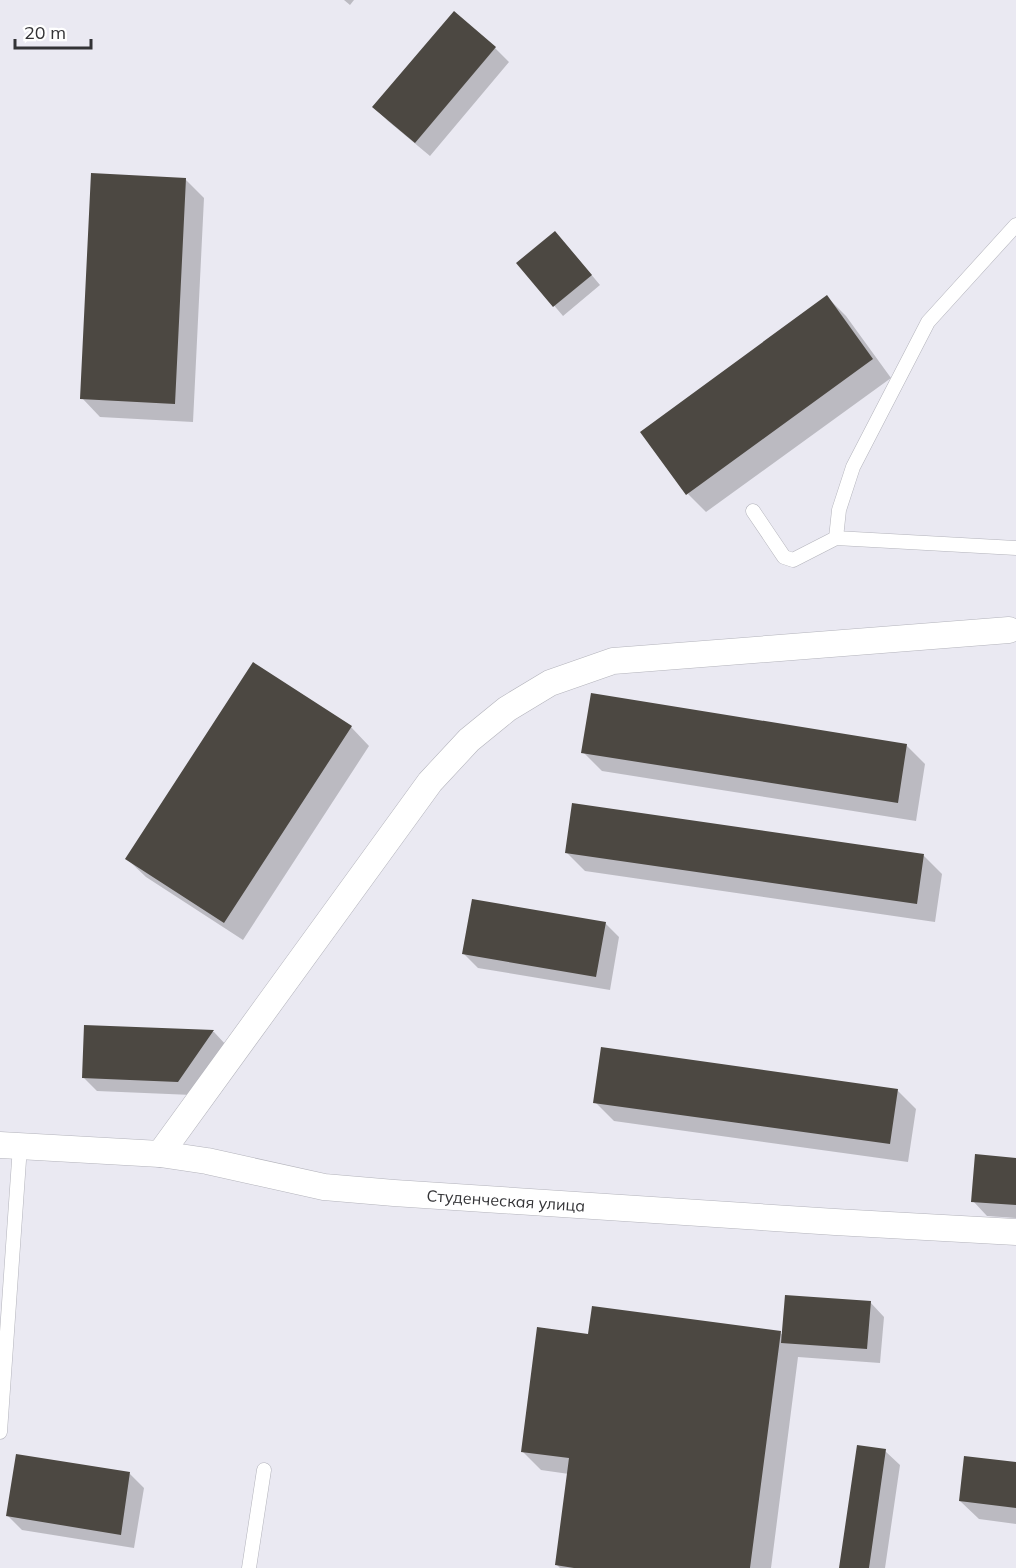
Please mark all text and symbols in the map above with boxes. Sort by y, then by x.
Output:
scale bar [15,12,92,50]
text: 20 m [24,21,66,44]
street label: Студенческая улица [426,1185,586,1216]

